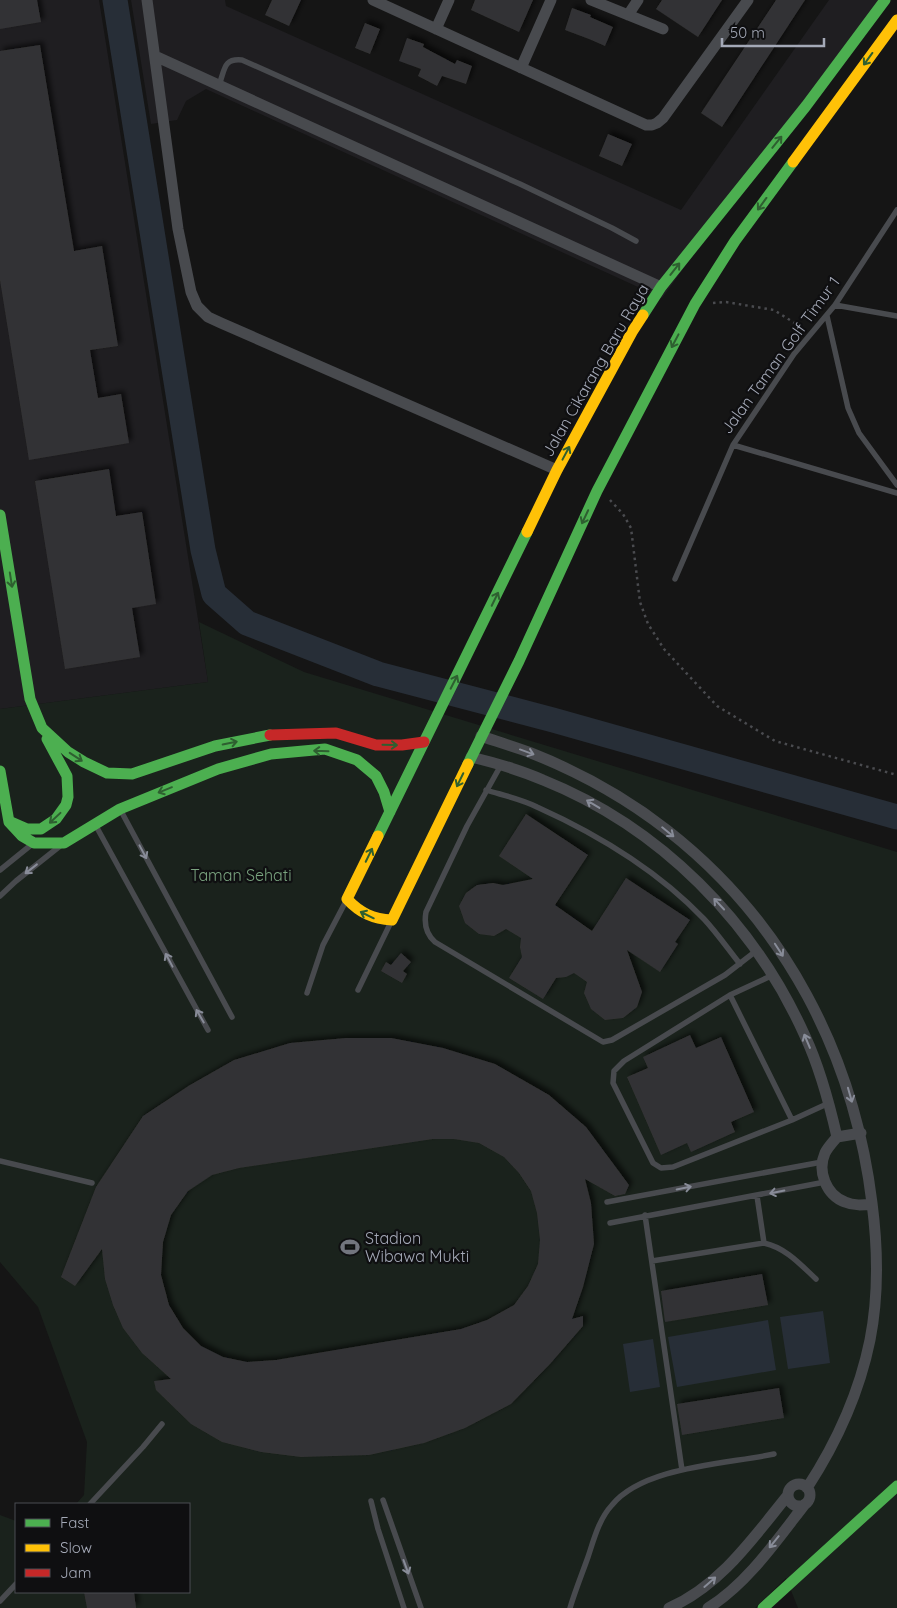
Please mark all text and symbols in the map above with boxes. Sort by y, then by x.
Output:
scale bar [722,15,824,47]
text: 50 m [730,23,765,42]
one-way arrow [863,52,873,66]
one-way arrow [772,136,783,149]
one-way arrow [757,197,767,211]
one-way arrow [670,262,681,275]
street label: Jalan Taman Golf Timur 1 [716,273,844,437]
street label: Jalan Cikarang Baru Raya [537,280,653,460]
one-way arrow [670,334,680,349]
one-way arrow [561,446,571,461]
one-way arrow [580,509,589,524]
one-way arrow [6,572,16,588]
one-way arrow [490,592,500,607]
one-way arrow [450,675,459,690]
one-way arrow [222,738,238,747]
one-way arrow [382,740,398,750]
one-way arrow [313,746,329,755]
one-way arrow [519,748,535,757]
one-way arrow [69,753,83,763]
one-way arrow [455,772,464,787]
one-way arrow [158,786,173,795]
one-way arrow [585,799,600,809]
one-way arrow [48,813,61,824]
one-way arrow [661,826,674,837]
one-way arrow [139,844,148,859]
one-way arrow [365,848,374,863]
one-way arrow [25,863,38,874]
park label: Taman Sehati [190,865,292,885]
one-way arrow [713,898,725,911]
one-way arrow [360,910,375,919]
one-way arrow [774,942,784,956]
one-way arrow [164,952,174,967]
one-way arrow [195,1009,205,1024]
one-way arrow [801,1033,810,1048]
one-way arrow [845,1087,855,1103]
one-way arrow [676,1183,692,1193]
one-way arrow [770,1187,786,1197]
place label: Stadion Wibawa Mukti [365,1228,469,1266]
sports icon: Stadion Wibawa Mukti [339,1236,361,1258]
legend [15,1503,190,1593]
text: Fast [60,1513,89,1532]
one-way arrow [769,1535,780,1548]
text: Slow [60,1538,92,1557]
one-way arrow [402,1558,411,1574]
text: Jam [60,1563,91,1582]
one-way arrow [703,1576,716,1587]

